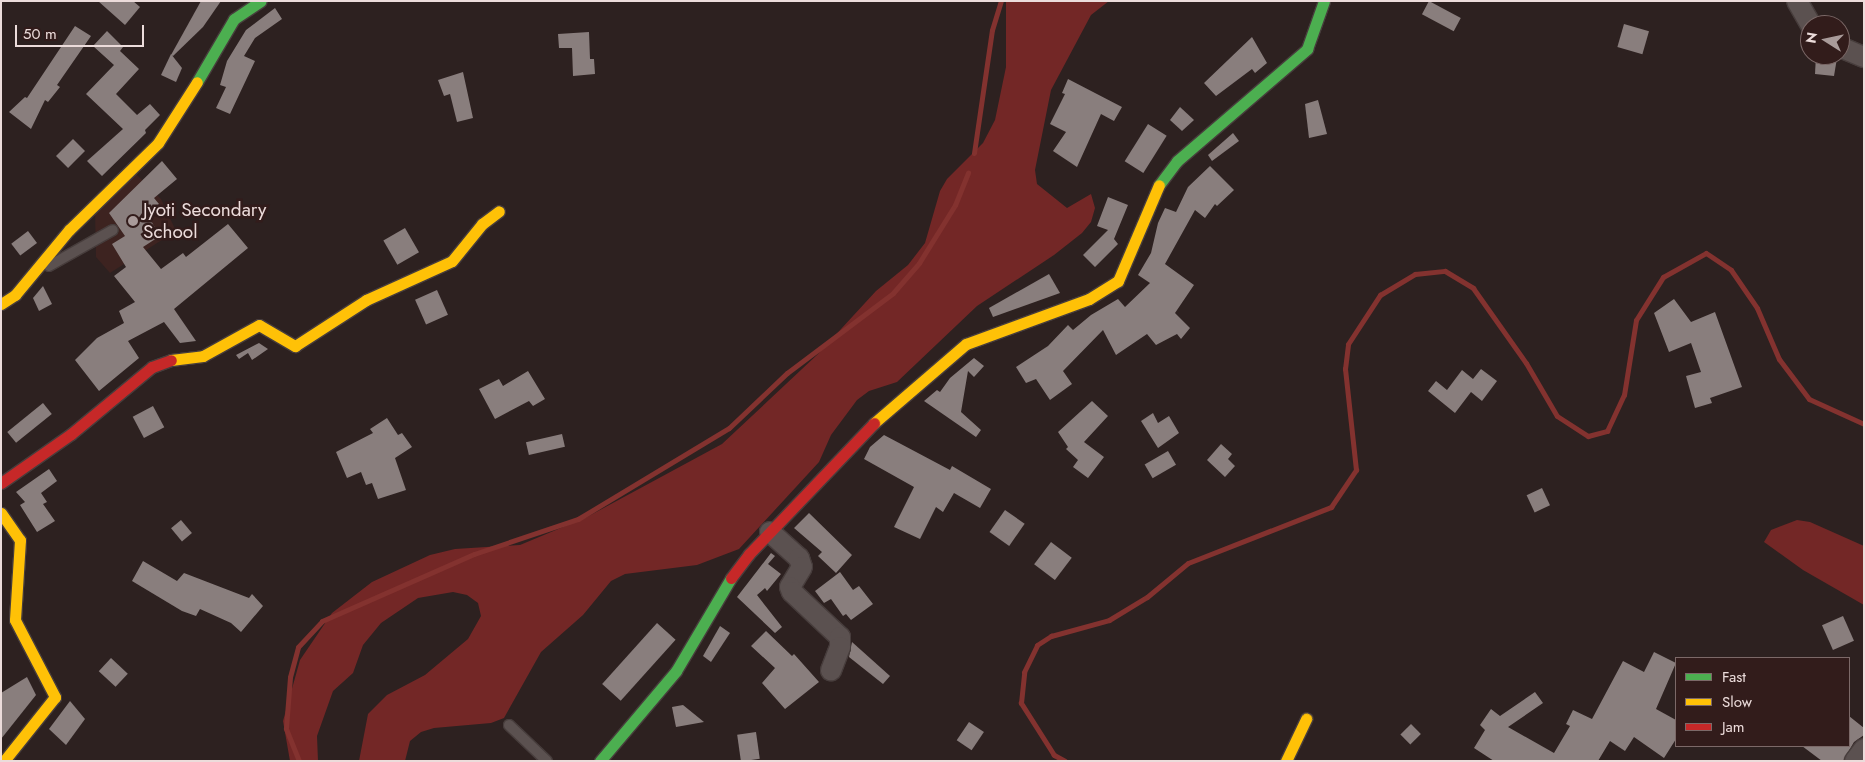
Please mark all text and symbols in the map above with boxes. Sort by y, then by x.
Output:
scale bar [18,15,146,47]
north arrow [1800,15,1850,65]
text: 50 m [23,23,57,45]
text: N [1800,30,1822,45]
place label: Jyoti Secondary School [143,199,266,243]
marker: Jyoti Secondary School [127,215,139,227]
legend [1675,657,1850,747]
text: Fast [1722,666,1746,688]
text: Slow [1722,691,1752,713]
text: Jam [1722,716,1745,738]

